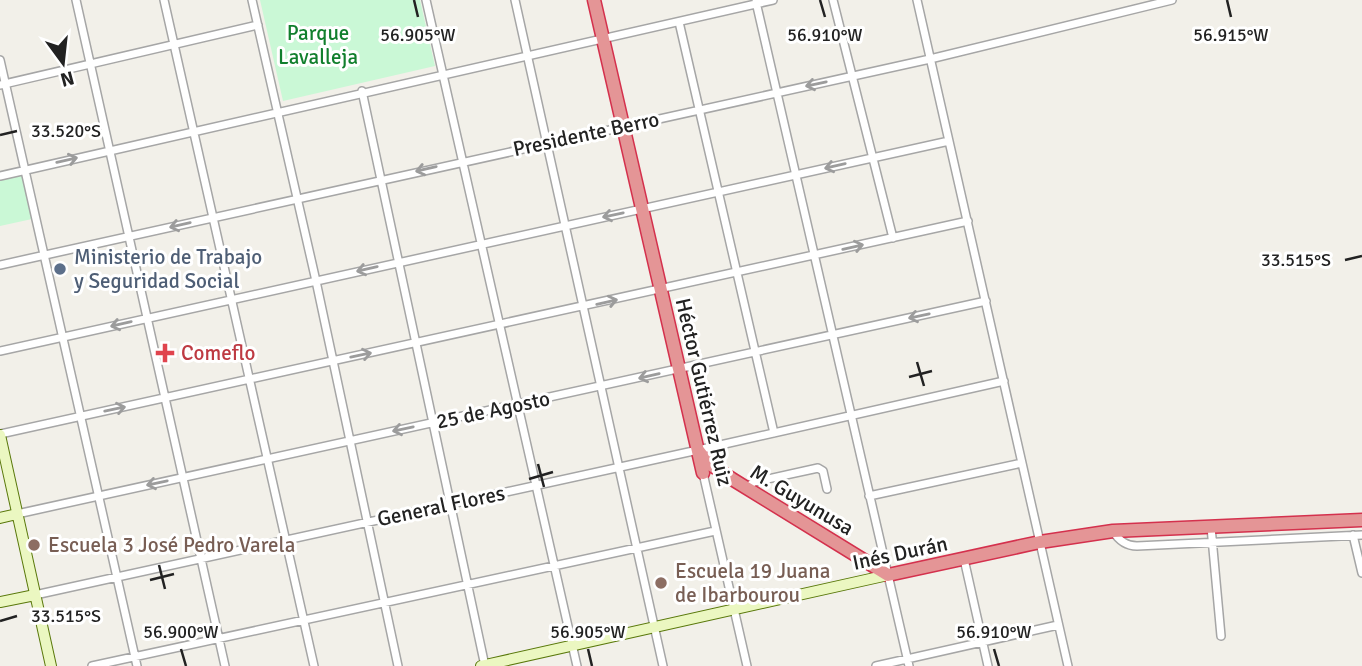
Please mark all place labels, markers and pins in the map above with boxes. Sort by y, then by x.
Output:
place label: Ministerio de Trabajo y Seguridad Social [74,244,262,294]
marker: Ministerio de Trabajo y Seguridad Social [52,261,68,277]
place label: Comeflo [181,340,255,366]
marker: Comeflo [155,343,175,363]
place label: Escuela 3 José Pedro Varela [48,532,295,558]
marker: Escuela 3 José Pedro Varela [26,537,42,553]
place label: Escuela 19 Juana de Ibarbourou [675,558,830,608]
marker: Escuela 19 Juana de Ibarbourou [653,575,669,591]

